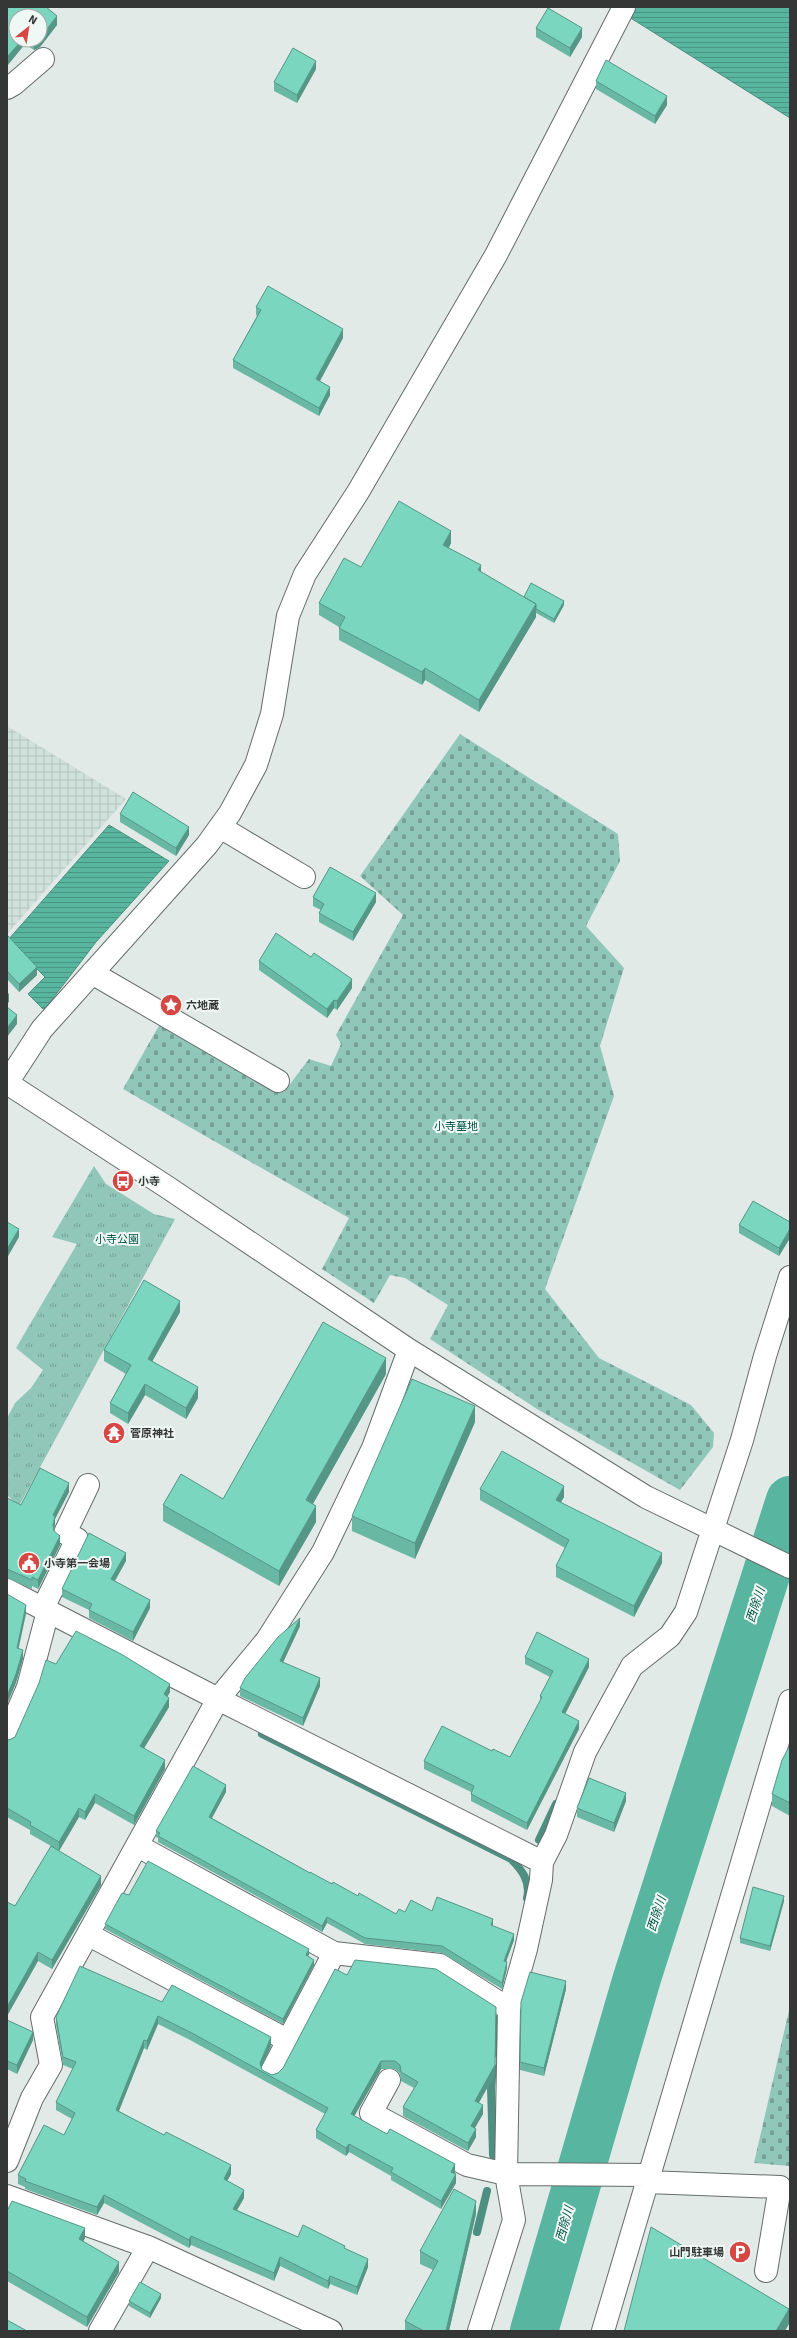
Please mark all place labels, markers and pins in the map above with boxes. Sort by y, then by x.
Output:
place icon: 六地蔵 [158,992,184,1018]
place label: 六地蔵 [186,999,219,1012]
bus stop icon: 小寺 [110,1168,136,1194]
place label: 小寺 [138,1175,160,1188]
temple icon: 菅原神社 [101,1420,127,1446]
place label: 菅原神社 [130,1427,174,1440]
public building icon: 小寺第一会場 [16,1550,42,1576]
place label: 小寺第一会場 [44,1557,110,1570]
parking icon: 山門駐車場 [727,2239,753,2265]
place label: 山門駐車場 [669,2246,724,2259]

